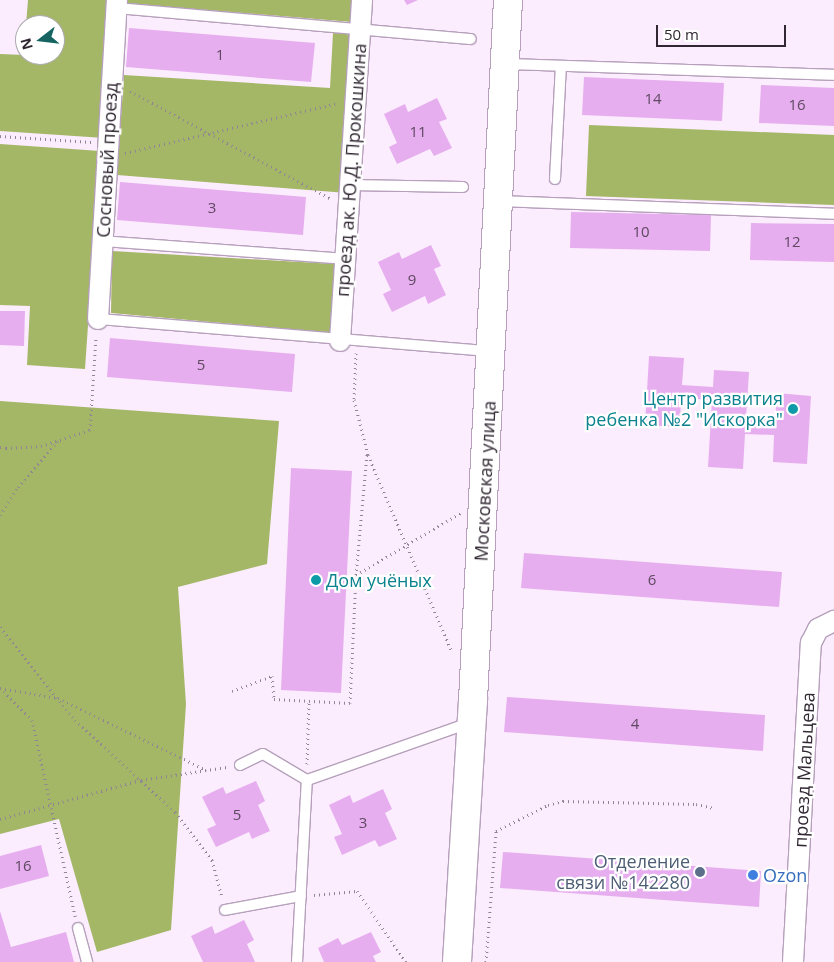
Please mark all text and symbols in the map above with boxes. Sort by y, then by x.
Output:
north arrow [15,15,65,65]
scale bar [659,15,789,47]
text: 50 m [664,24,699,44]
text: N [15,36,37,52]
street label: проезд ак. Ю.Д. Прокошкина [331,43,371,297]
house number: 1 [216,46,224,64]
street label: Сосновый проезд [92,82,122,238]
house number: 14 [644,90,662,108]
house number: 16 [788,96,806,114]
house number: 11 [409,123,427,141]
house number: 3 [208,199,216,217]
house number: 10 [632,223,650,241]
house number: 12 [783,233,801,251]
house number: 9 [408,271,416,289]
house number: 5 [197,356,205,374]
place label: Центр развития ребенка №2 "Искорка" [585,388,783,430]
street label: Московская улица [470,400,500,562]
marker: Центр развития ребенка №2 "Искорка" [787,403,799,415]
place label: Дом учёных [326,569,432,591]
house number: 6 [648,571,656,589]
marker: Дом учёных [310,574,322,586]
street label: проезд Мальцева [789,692,819,848]
house number: 4 [631,715,639,733]
house number: 5 [233,806,241,824]
house number: 3 [359,814,367,832]
place label: Отделение связи №142280 [556,851,690,894]
house number: 16 [14,857,32,875]
place label: Ozon [763,864,807,886]
marker: Отделение связи №142280 [694,866,706,878]
marker: Ozon [747,869,759,881]

